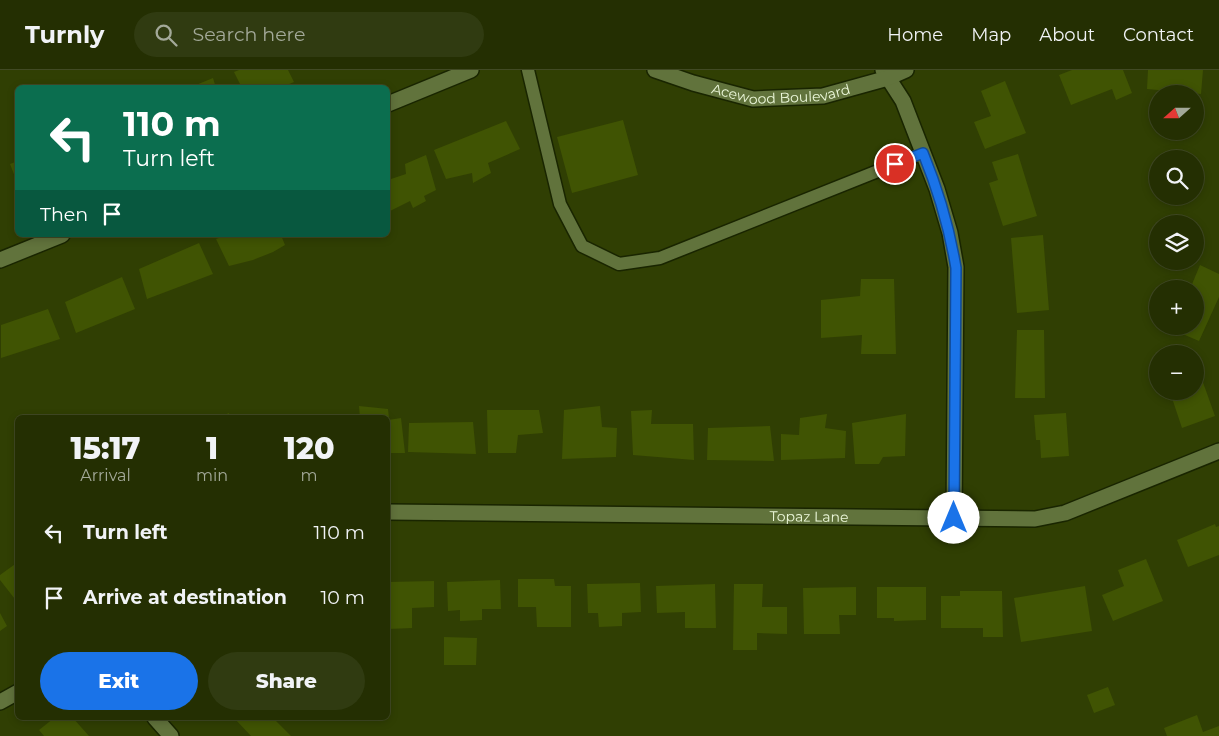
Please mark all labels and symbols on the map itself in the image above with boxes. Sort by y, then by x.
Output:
street label: Acewood Boulevard [710,79,852,108]
north arrow [1149,85,1204,140]
pin [874,143,916,185]
position arrow [927,491,979,543]
street label: Topaz Lane [769,507,849,526]

